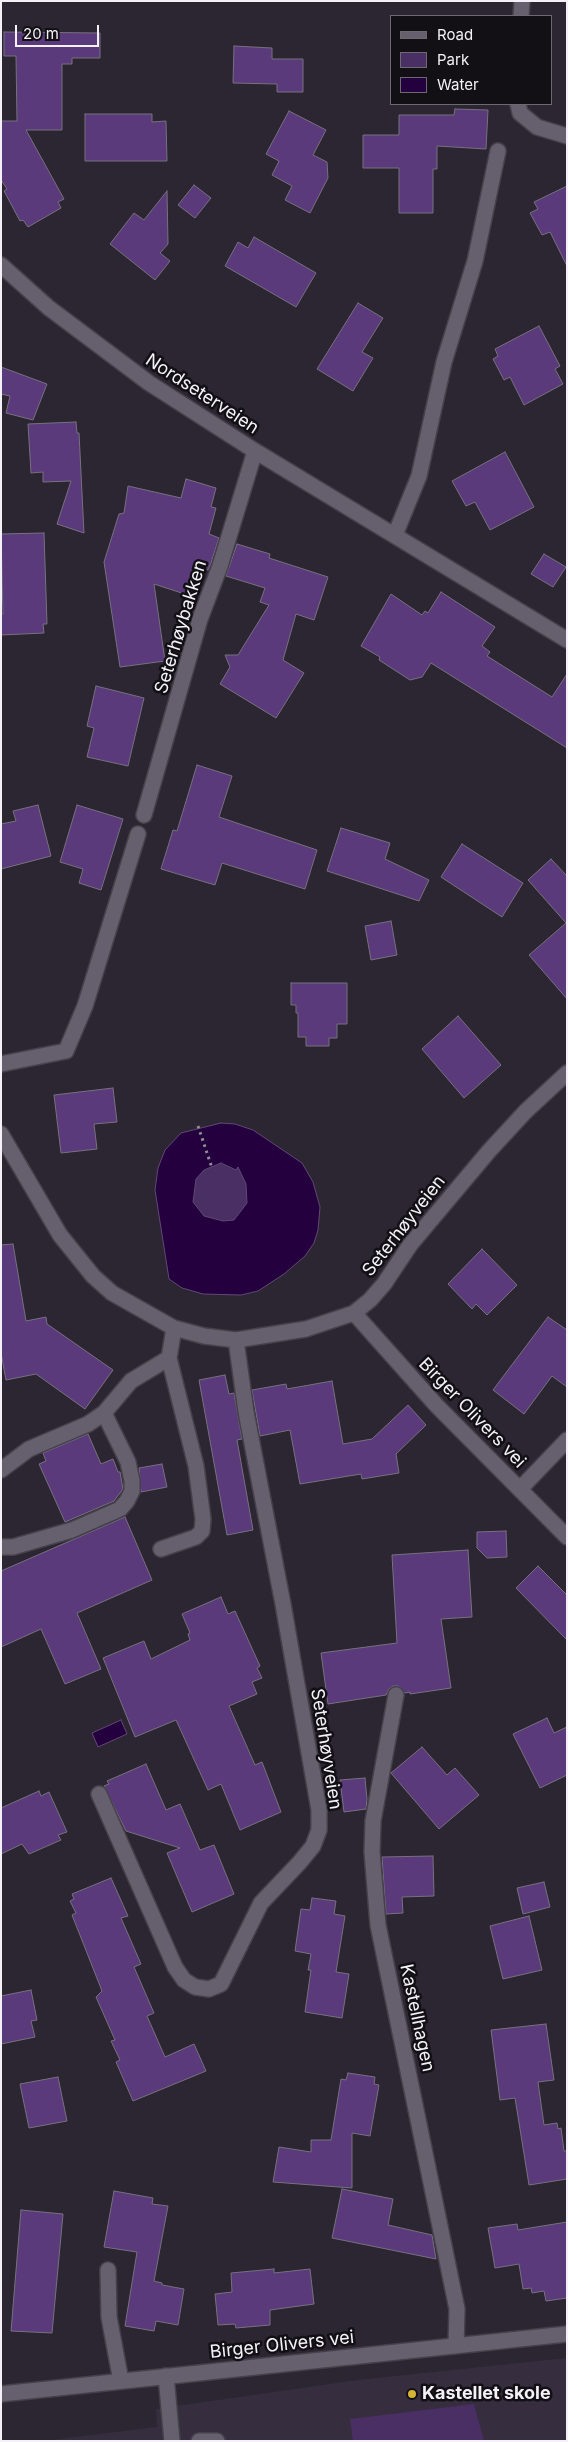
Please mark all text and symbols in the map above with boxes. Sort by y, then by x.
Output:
scale bar [18,15,101,47]
legend [390,15,553,105]
text: 20 m [23,24,59,43]
text: Road [437,25,473,44]
text: Park [437,50,469,69]
text: Water [437,75,479,94]
street label: Nordseterveien [141,349,263,439]
street label: Seterhøybakken [150,558,212,696]
street label: Seterhøyveien [358,1171,450,1281]
street label: Birger Olivers vei [414,1353,530,1473]
street label: Seterhøyveien [306,1687,346,1811]
street label: Kastellhagen [395,1962,439,2074]
street label: Birger Olivers vei [209,2327,355,2363]
place label: Kastellet skole [422,2383,551,2405]
marker: Kastellet skole [406,2388,418,2400]

